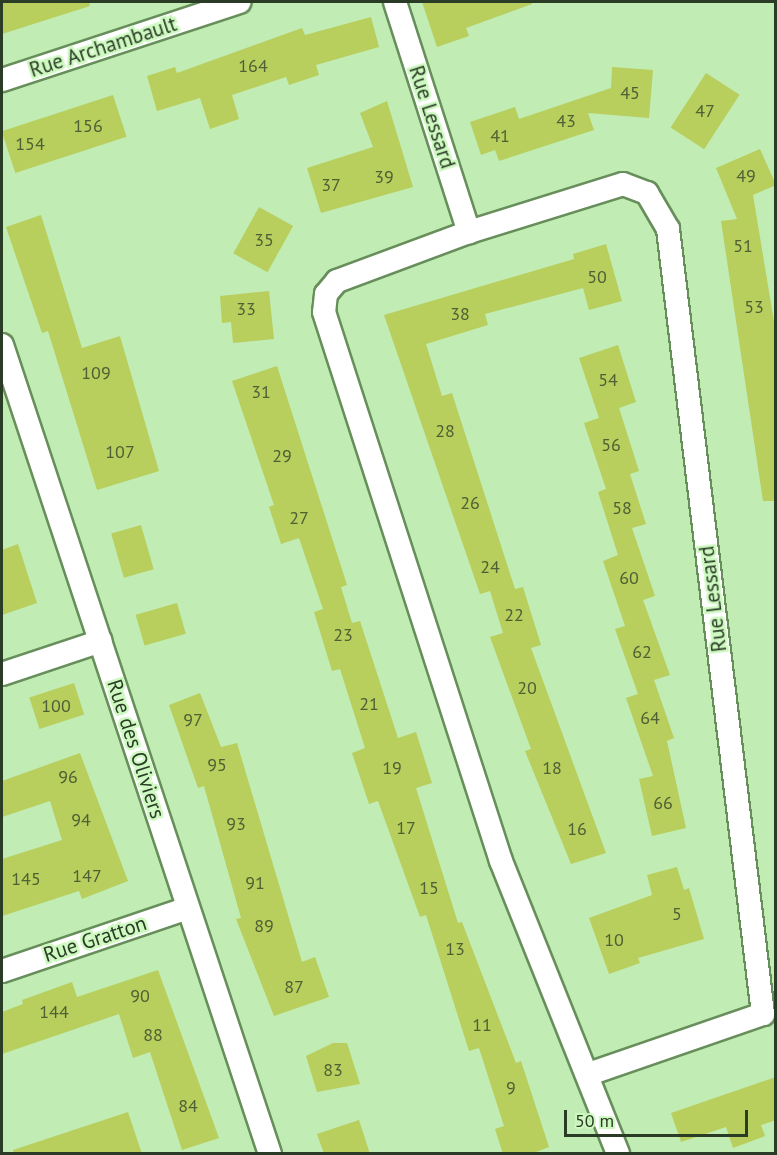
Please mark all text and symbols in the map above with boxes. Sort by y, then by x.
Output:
street label: Rue Archambault [26,11,180,83]
house number: 164 [238,55,268,77]
street label: Rue Lessard [404,62,460,172]
house number: 45 [620,82,640,104]
house number: 47 [695,100,715,122]
house number: 43 [556,110,576,132]
house number: 156 [73,115,103,137]
house number: 41 [490,125,510,147]
house number: 154 [15,133,45,155]
house number: 49 [736,165,756,187]
house number: 39 [374,166,394,188]
house number: 37 [321,174,341,196]
house number: 35 [254,229,274,251]
house number: 51 [733,235,753,257]
house number: 50 [587,266,607,288]
house number: 53 [744,296,764,318]
house number: 33 [236,298,256,320]
house number: 38 [450,303,470,325]
house number: 109 [81,362,111,384]
house number: 54 [598,369,618,391]
house number: 31 [251,381,271,403]
house number: 28 [435,420,455,442]
house number: 56 [601,434,621,456]
house number: 107 [105,441,135,463]
house number: 29 [272,445,292,467]
house number: 26 [460,492,480,514]
house number: 58 [612,497,632,519]
house number: 27 [289,507,309,529]
street label: Rue Lessard [694,545,732,653]
house number: 24 [480,556,500,578]
house number: 60 [619,567,639,589]
house number: 22 [504,604,524,626]
house number: 23 [333,624,353,646]
house number: 62 [632,641,652,663]
street label: Rue des Oliviers [102,676,170,822]
house number: 20 [517,677,537,699]
house number: 21 [359,693,379,715]
house number: 100 [41,695,71,717]
house number: 64 [640,707,660,729]
house number: 97 [183,709,203,731]
house number: 95 [207,754,227,776]
house number: 19 [382,757,402,779]
house number: 18 [542,757,562,779]
house number: 96 [58,766,78,788]
house number: 66 [653,792,673,814]
house number: 94 [71,809,91,831]
house number: 93 [226,813,246,835]
house number: 17 [396,817,416,839]
house number: 16 [567,818,587,840]
house number: 147 [72,865,102,887]
house number: 145 [11,868,41,890]
house number: 91 [245,872,265,894]
house number: 15 [419,877,439,899]
house number: 5 [672,903,682,925]
street label: Rue Gratton [40,910,150,968]
house number: 89 [254,915,274,937]
house number: 10 [604,929,624,951]
house number: 13 [445,938,465,960]
house number: 87 [284,976,304,998]
house number: 90 [130,985,150,1007]
house number: 144 [39,1001,69,1023]
house number: 11 [472,1014,492,1036]
house number: 88 [143,1024,163,1046]
house number: 83 [323,1059,343,1081]
house number: 9 [506,1077,516,1099]
house number: 84 [178,1095,198,1117]
scale bar [567,1098,752,1136]
text: 50 m [575,1109,614,1132]

